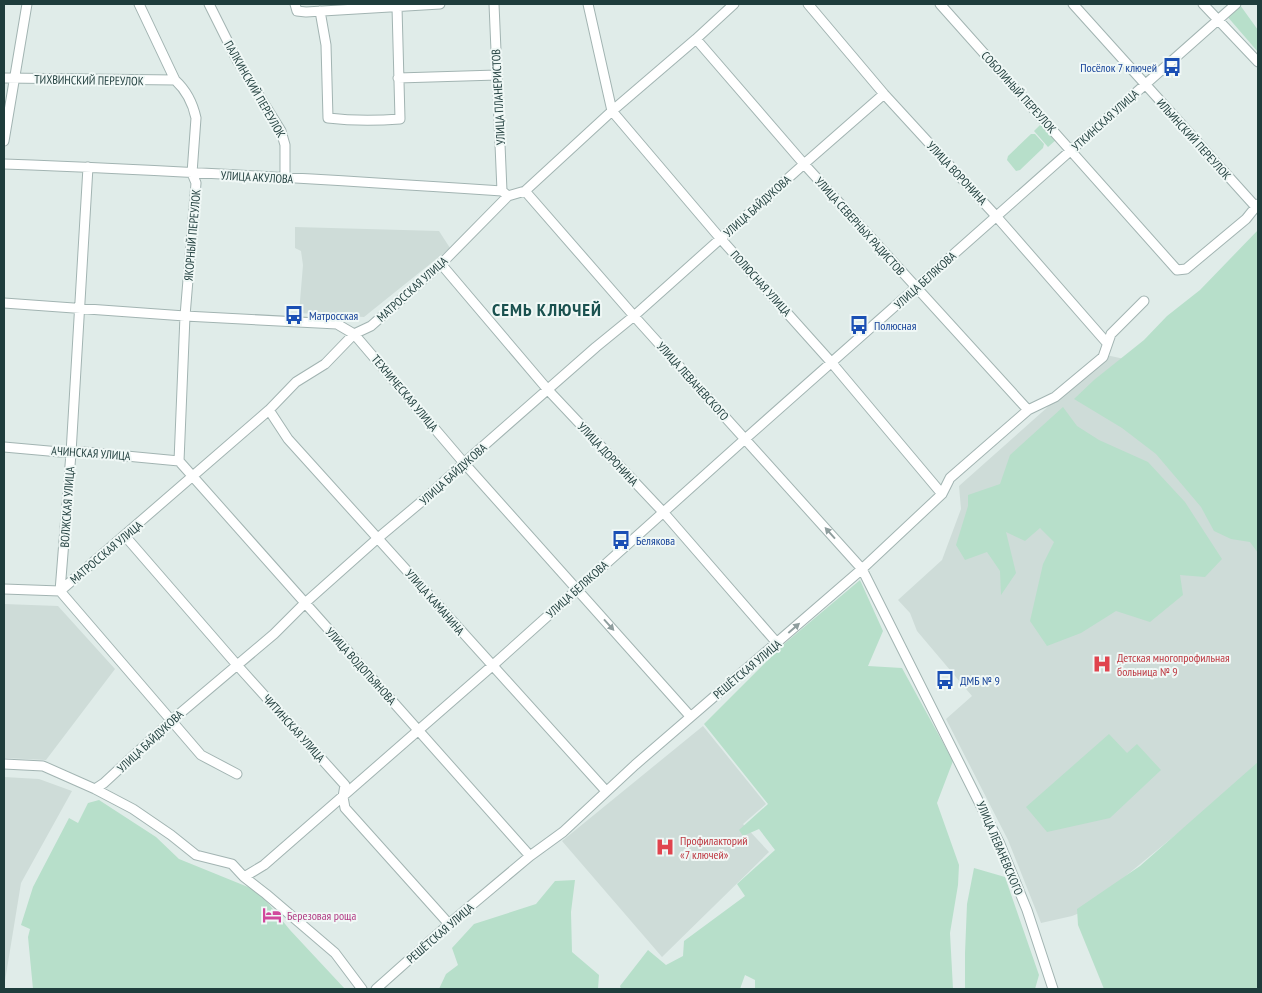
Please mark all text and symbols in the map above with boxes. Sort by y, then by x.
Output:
street label: ПАЛКИНСКИЙ ПЕРЕУЛОК [221,38,289,140]
street label: УЛИЦА ПЛАНЕРИСТОВ [488,48,508,145]
street label: СОБОЛИНЫЙ ПЕРЕУЛОК [978,48,1060,136]
bus stop icon: Посёлок 7 ключей [1161,56,1183,78]
place label: Посёлок 7 ключей [1080,60,1157,75]
street label: ТИХВИНСКИЙ ПЕРЕУЛОК [34,72,144,88]
street label: УТКИНСКАЯ УЛИЦА [1069,86,1142,154]
street label: ИЛЬИНСКИЙ ПЕРЕУЛОК [1154,95,1234,183]
street label: УЛИЦА ВОРОНИНА [924,138,990,208]
street label: УЛИЦА АКУЛОВА [220,168,294,186]
street label: УЛИЦА БАЙДУКОВА [720,172,794,240]
street label: УЛИЦА СЕВЕРНЫХ РАДИСТОВ [812,174,908,279]
street label: ЯКОРНЫЙ ПЕРЕУЛОК [181,188,203,282]
street label: ПОЛЮСНАЯ УЛИЦА [728,247,795,319]
street label: УЛИЦА БЕЛЯКОВА [891,248,959,312]
street label: МАТРОССКАЯ УЛИЦА [373,253,451,325]
district label: СЕМЬ КЛЮЧЕЙ [492,298,602,321]
bus stop icon: Матросская [283,304,305,326]
place label: Матросская [309,308,358,323]
bus stop icon: Полюсная [848,314,870,336]
place label: Полюсная [874,318,917,333]
street label: УЛИЦА ЛЕВАНЕВСКОГО [654,339,732,424]
street label: ТЕХНИЧЕСКАЯ УЛИЦА [369,352,442,435]
street label: УЛИЦА ДОРОНИНА [575,419,642,489]
street label: УЛИЦА БАЙДУКОВА [416,440,490,508]
street label: АЧИНСКАЯ УЛИЦА [51,443,131,463]
street label: ВОЛЖСКАЯ УЛИЦА [57,466,77,548]
street label: МАТРОССКАЯ УЛИЦА [67,517,146,587]
one-way arrow [824,528,836,540]
bus stop icon: Белякова [610,529,632,551]
place label: Белякова [636,533,675,548]
street label: УЛИЦА БЕЛЯКОВА [543,557,611,621]
street label: УЛИЦА КАМАНИНА [402,566,468,638]
one-way arrow [603,619,615,631]
one-way arrow [787,623,800,634]
street label: УЛИЦА ВОДОПЬЯНОВА [322,624,400,708]
street label: РЕШЁТСКАЯ УЛИЦА [710,636,784,702]
place label: Детская многопрофильная больница № 9 [1117,650,1230,679]
hospital icon: Детская многопрофильная больница № 9 [1091,653,1113,675]
bus stop icon: ДМБ № 9 [934,669,956,691]
place label: ДМБ № 9 [960,673,1000,688]
street label: ЧИТИНСКАЯ УЛИЦА [260,691,328,765]
street label: УЛИЦА БАЙДУКОВА [114,706,186,775]
street label: УЛИЦА ЛЕВАНЕВСКОГО [973,799,1027,898]
place label: Профилакторий «7 ключей» [680,833,748,862]
hospital icon: Профилакторий «7 ключей» [654,836,676,858]
street label: РЕШЁТСКАЯ УЛИЦА [403,900,477,966]
hotel icon: Березовая роща [261,904,283,926]
place label: Березовая роща [287,908,356,923]

